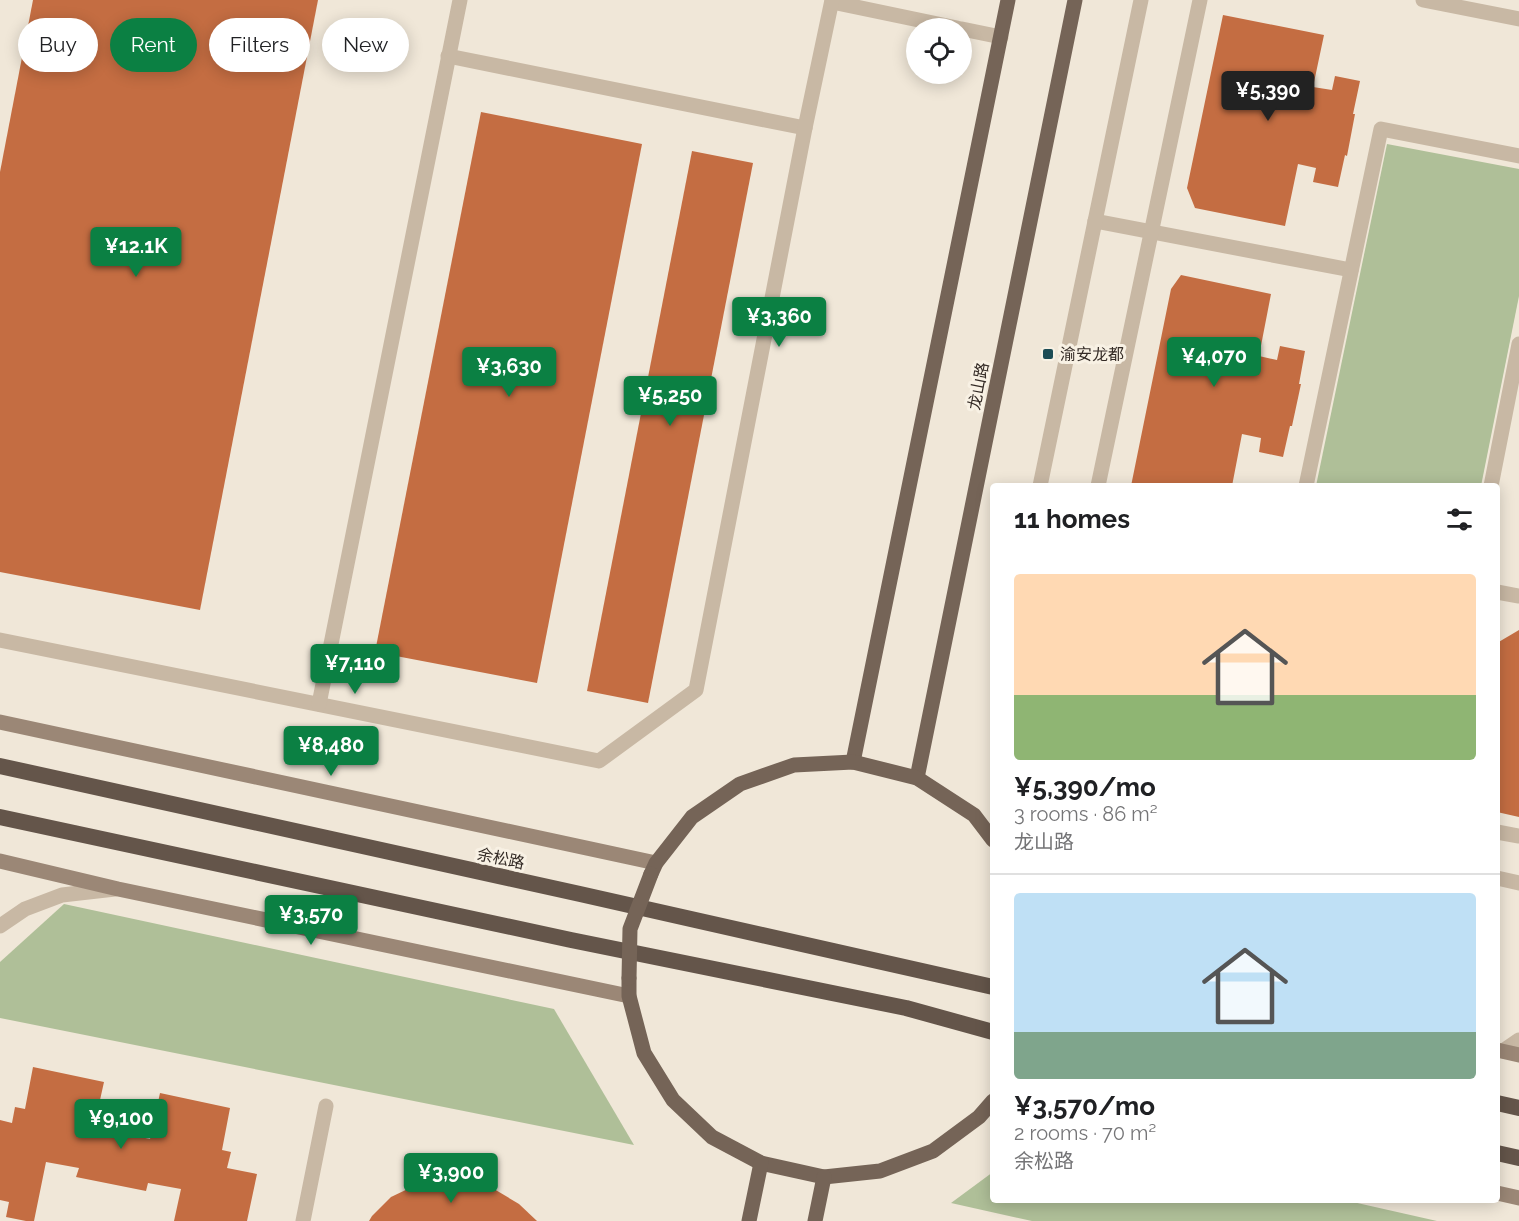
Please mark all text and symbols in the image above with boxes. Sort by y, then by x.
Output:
chip: Buy [18,18,98,72]
chip: Rent [110,18,197,72]
chip: Filters [209,18,310,72]
chip: New [322,18,409,72]
map controls [906,18,972,84]
button: locate [906,18,972,84]
pin: ¥5,390 [1219,71,1317,122]
text: ¥5,390 [1235,78,1301,102]
pin: ¥12.1K [87,227,185,278]
text: ¥12.1K [104,234,168,258]
pin: ¥3,360 [730,297,828,348]
text: ¥3,360 [746,304,812,328]
pin: ¥4,070 [1165,337,1263,388]
text: ¥4,070 [1181,344,1247,368]
place label: 渝安龙都 [1060,345,1124,364]
pin: ¥3,630 [460,347,558,398]
marker: 渝安龙都 [1041,347,1055,361]
text: ¥3,630 [476,354,542,378]
street label: 龙山路 [965,361,992,411]
pin: ¥5,250 [621,376,719,427]
text: ¥5,250 [638,383,702,407]
icon: filters [1443,503,1476,536]
text: 11 homes [1014,504,1130,534]
icon: home [1191,613,1299,721]
pin: ¥7,110 [306,644,404,695]
text: ¥7,110 [324,651,386,675]
pin: ¥8,480 [282,726,380,777]
text: ¥8,480 [298,733,364,757]
text: ¥5,390/mo [1014,772,1156,802]
text: 3 rooms · 86 m² [1014,802,1157,826]
text: 龙山路 [1014,830,1074,854]
street label: 余松路 [475,844,526,873]
pin: ¥3,570 [262,895,360,946]
text: ¥3,570 [279,902,343,926]
icon: home [1191,932,1299,1040]
text: ¥3,570/mo [1014,1091,1155,1121]
pin: ¥9,100 [72,1099,170,1150]
text: ¥9,100 [88,1106,154,1130]
text: 2 rooms · 70 m² [1014,1121,1156,1145]
text: 余松路 [1014,1149,1074,1173]
pin: ¥3,900 [402,1153,500,1204]
text: ¥3,900 [418,1160,484,1184]

